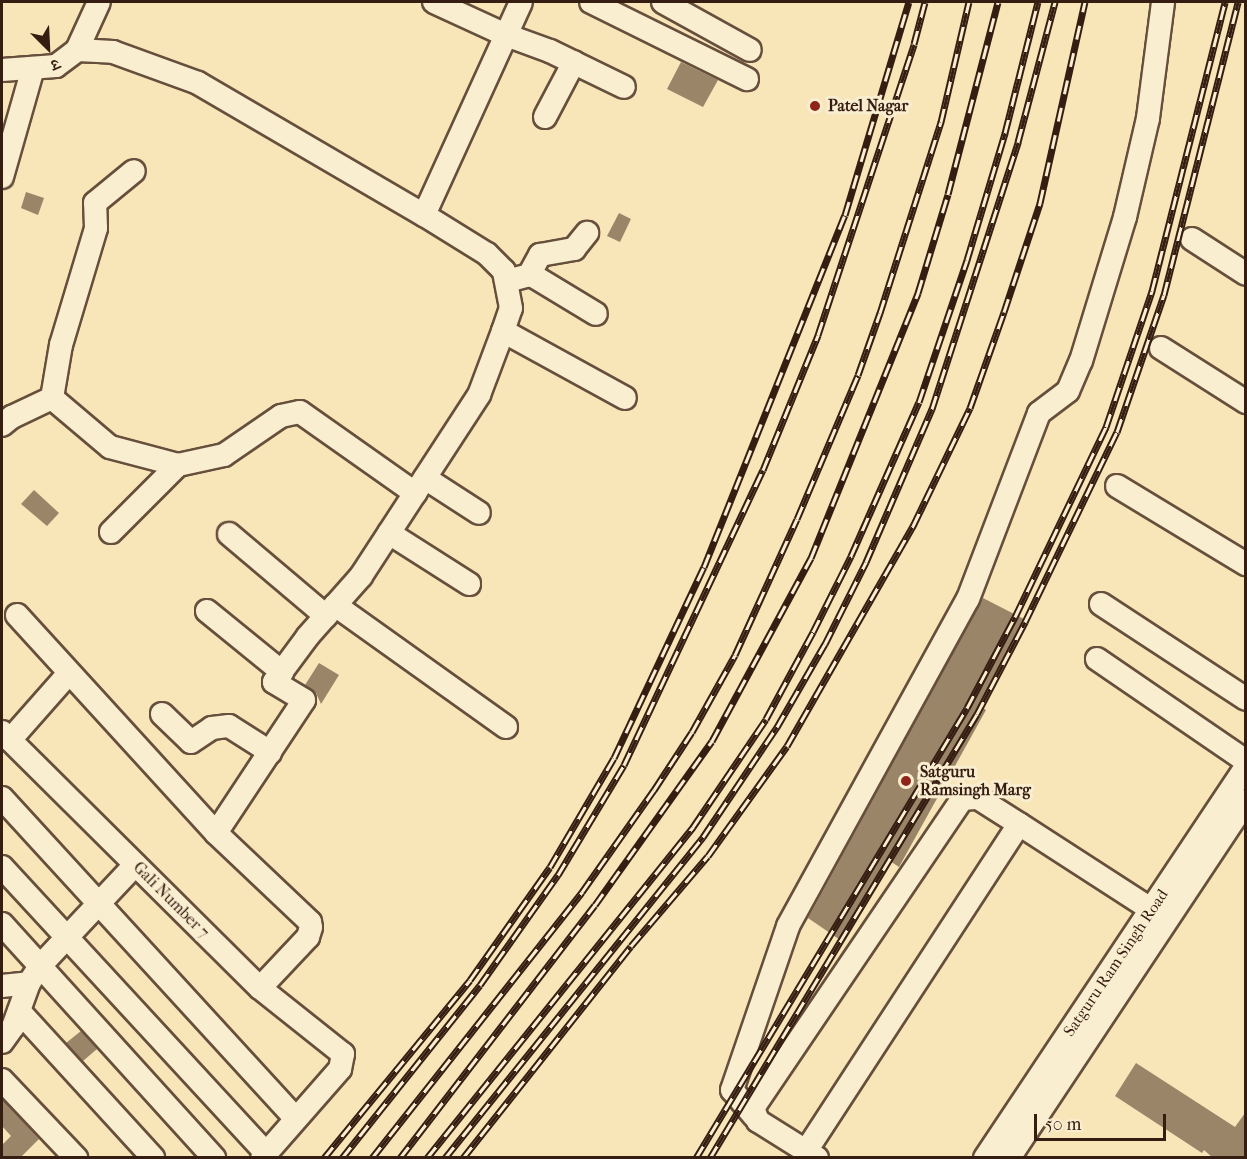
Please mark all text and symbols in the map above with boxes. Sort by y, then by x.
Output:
north arrow [18,18,78,78]
text: उ [48,55,63,75]
place label: Patel Nagar [828,96,908,116]
marker: Patel Nagar [806,97,824,115]
place label: Satguru Ramsingh Marg [920,762,1031,800]
marker: Satguru Ramsingh Marg [897,772,915,790]
street label: Gali Number 7 [129,858,213,942]
street label: Satguru Ram Singh Road [1060,886,1172,1040]
scale bar [1037,1102,1169,1140]
text: 50 m [1045,1114,1081,1135]

